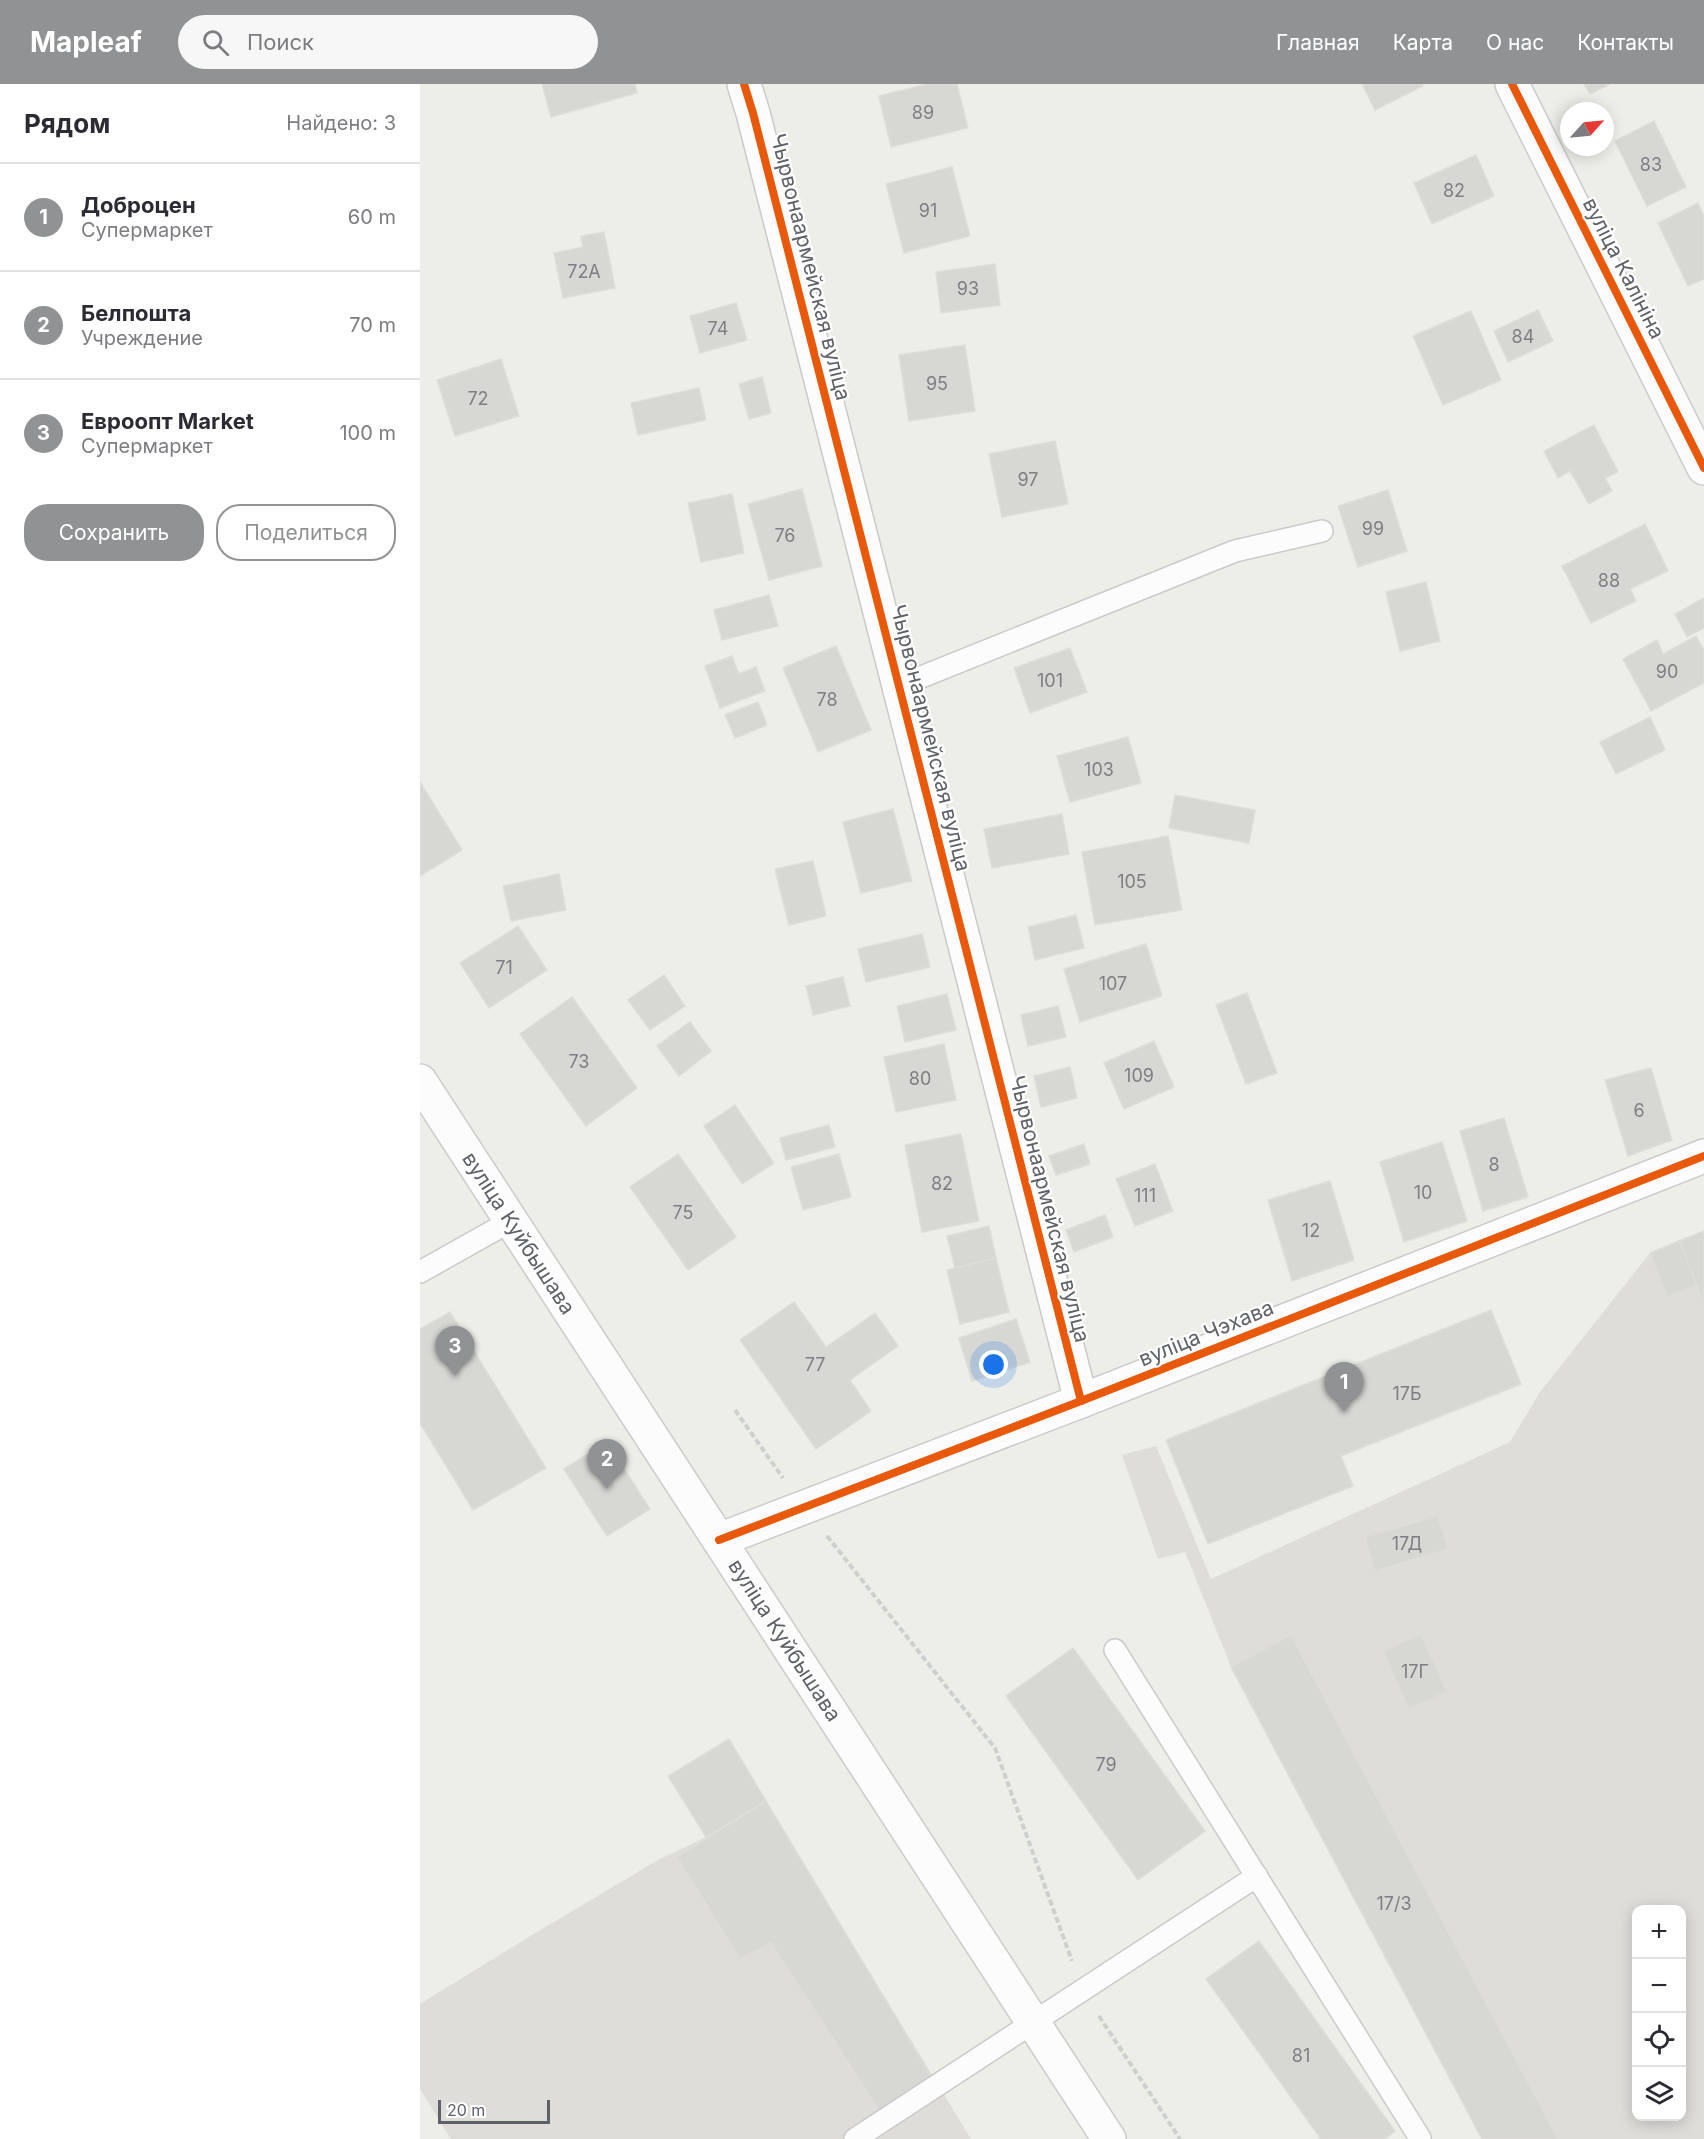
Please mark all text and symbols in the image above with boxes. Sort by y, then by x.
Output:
search box [178,15,598,69]
text: Mapleaf [30,25,142,59]
icon: search [199,26,232,59]
text: Поиск [247,29,314,55]
text: Главная [1276,30,1360,55]
text: Карта [1393,30,1453,55]
text: О нас [1486,30,1544,55]
text: Контакты [1577,30,1674,55]
house number: 89 [912,102,934,123]
north arrow [1560,102,1614,156]
text: Рядом [24,108,110,139]
text: Найдено: 3 [286,111,396,135]
street label: Чырвонаармейская вуліца [766,131,856,403]
house number: 83 [1640,154,1662,175]
house number: 82 [1443,180,1465,201]
text: Доброцен [81,192,196,218]
street label: вуліца Калініна [1578,193,1670,343]
house number: 91 [919,200,937,221]
text: 1 [39,205,48,229]
text: 60 m [348,205,396,229]
text: Супермаркет [81,218,213,242]
house number: 72А [567,261,601,282]
house number: 93 [957,278,979,299]
text: Белпошта [81,300,191,326]
text: 2 [37,313,50,337]
text: 70 m [349,313,396,337]
house number: 74 [708,318,728,339]
text: Учреждение [81,326,203,350]
house number: 84 [1512,326,1534,347]
house number: 95 [926,373,948,394]
house number: 72 [467,388,489,409]
text: Евроопт Market [81,408,254,434]
text: 3 [37,421,50,445]
text: 100 m [339,421,396,445]
text: Супермаркет [81,434,213,458]
house number: 97 [1018,469,1039,490]
button: Сохранить [24,504,204,561]
button: Поделиться [216,504,396,561]
house number: 99 [1362,518,1384,539]
house number: 76 [774,525,796,546]
house number: 88 [1598,570,1620,591]
street label: Чырвонаармейская вуліца [886,602,976,874]
house number: 90 [1656,661,1678,682]
house number: 101 [1037,670,1063,691]
house number: 78 [816,689,838,710]
house number: 103 [1084,759,1114,780]
house number: 105 [1117,871,1147,892]
house number: 71 [495,957,513,978]
house number: 107 [1099,973,1127,994]
house number: 73 [568,1051,590,1072]
house number: 109 [1124,1065,1154,1086]
house number: 80 [909,1068,931,1089]
street label: Чырвонаармейская вуліца [1005,1073,1095,1345]
house number: 6 [1633,1100,1645,1121]
street label: вуліца Куйбышава [457,1147,581,1319]
house number: 8 [1488,1154,1500,1175]
house number: 82 [931,1173,953,1194]
house number: 10 [1414,1182,1432,1203]
house number: 111 [1134,1185,1156,1206]
house number: 75 [673,1202,693,1223]
house number: 12 [1302,1220,1320,1241]
street label: вуліца Чэхава [1135,1295,1277,1371]
pin: 3 [435,1326,474,1376]
your location [979,1350,1008,1379]
house number: 77 [805,1354,825,1375]
pin: 1 [1324,1362,1364,1412]
house number: 17Б [1392,1383,1422,1404]
pin: 2 [588,1440,627,1489]
house number: 17Д [1392,1533,1422,1554]
street label: вуліца Куйбышава [723,1554,847,1726]
house number: 17Г [1401,1661,1429,1682]
house number: 79 [1095,1754,1117,1775]
house number: 17/3 [1376,1893,1412,1914]
map controls [1632,1905,1686,2121]
button: + [1632,1905,1686,1959]
button: − [1632,1959,1686,2013]
button: locate [1632,2013,1686,2067]
house number: 81 [1292,2045,1310,2066]
button: layers [1632,2067,1686,2121]
scale bar [438,2097,550,2124]
text: 20 m [447,2100,485,2120]

